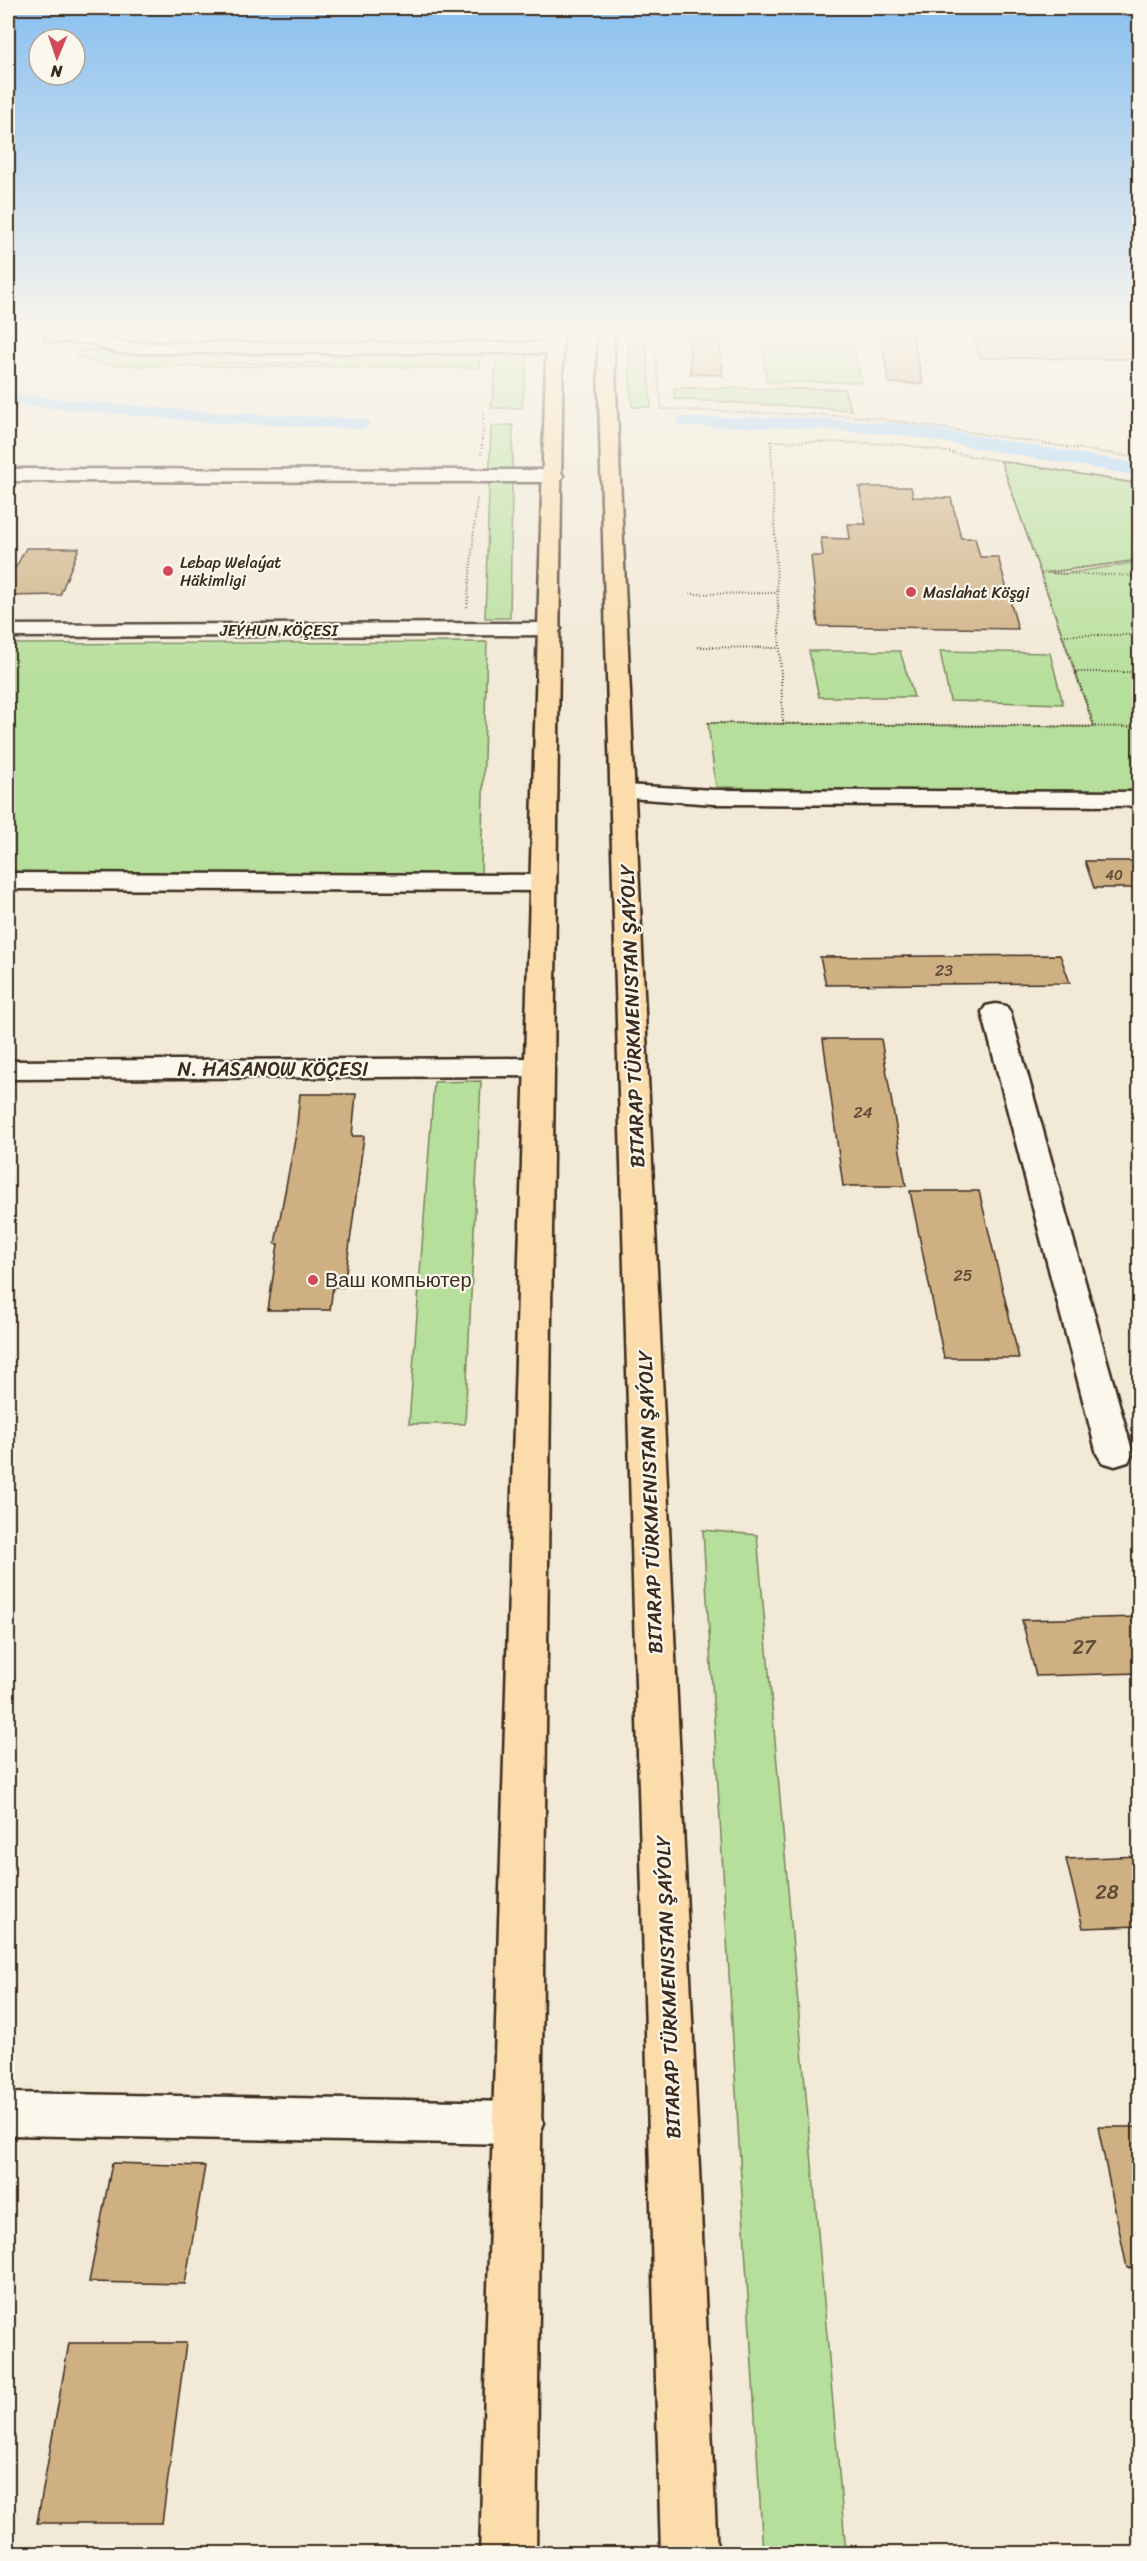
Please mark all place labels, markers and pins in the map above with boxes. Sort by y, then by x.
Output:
place label: Lebap Welaýat Häkimligi [180,548,281,595]
marker: Lebap Welaýat Häkimligi [161,564,175,578]
place label: Maslahat Köşgi [923,578,1030,607]
marker: Maslahat Köşgi [904,585,918,599]
place label: Ваш компьютер [325,1263,472,1298]
marker: Ваш компьютер [306,1273,320,1287]

